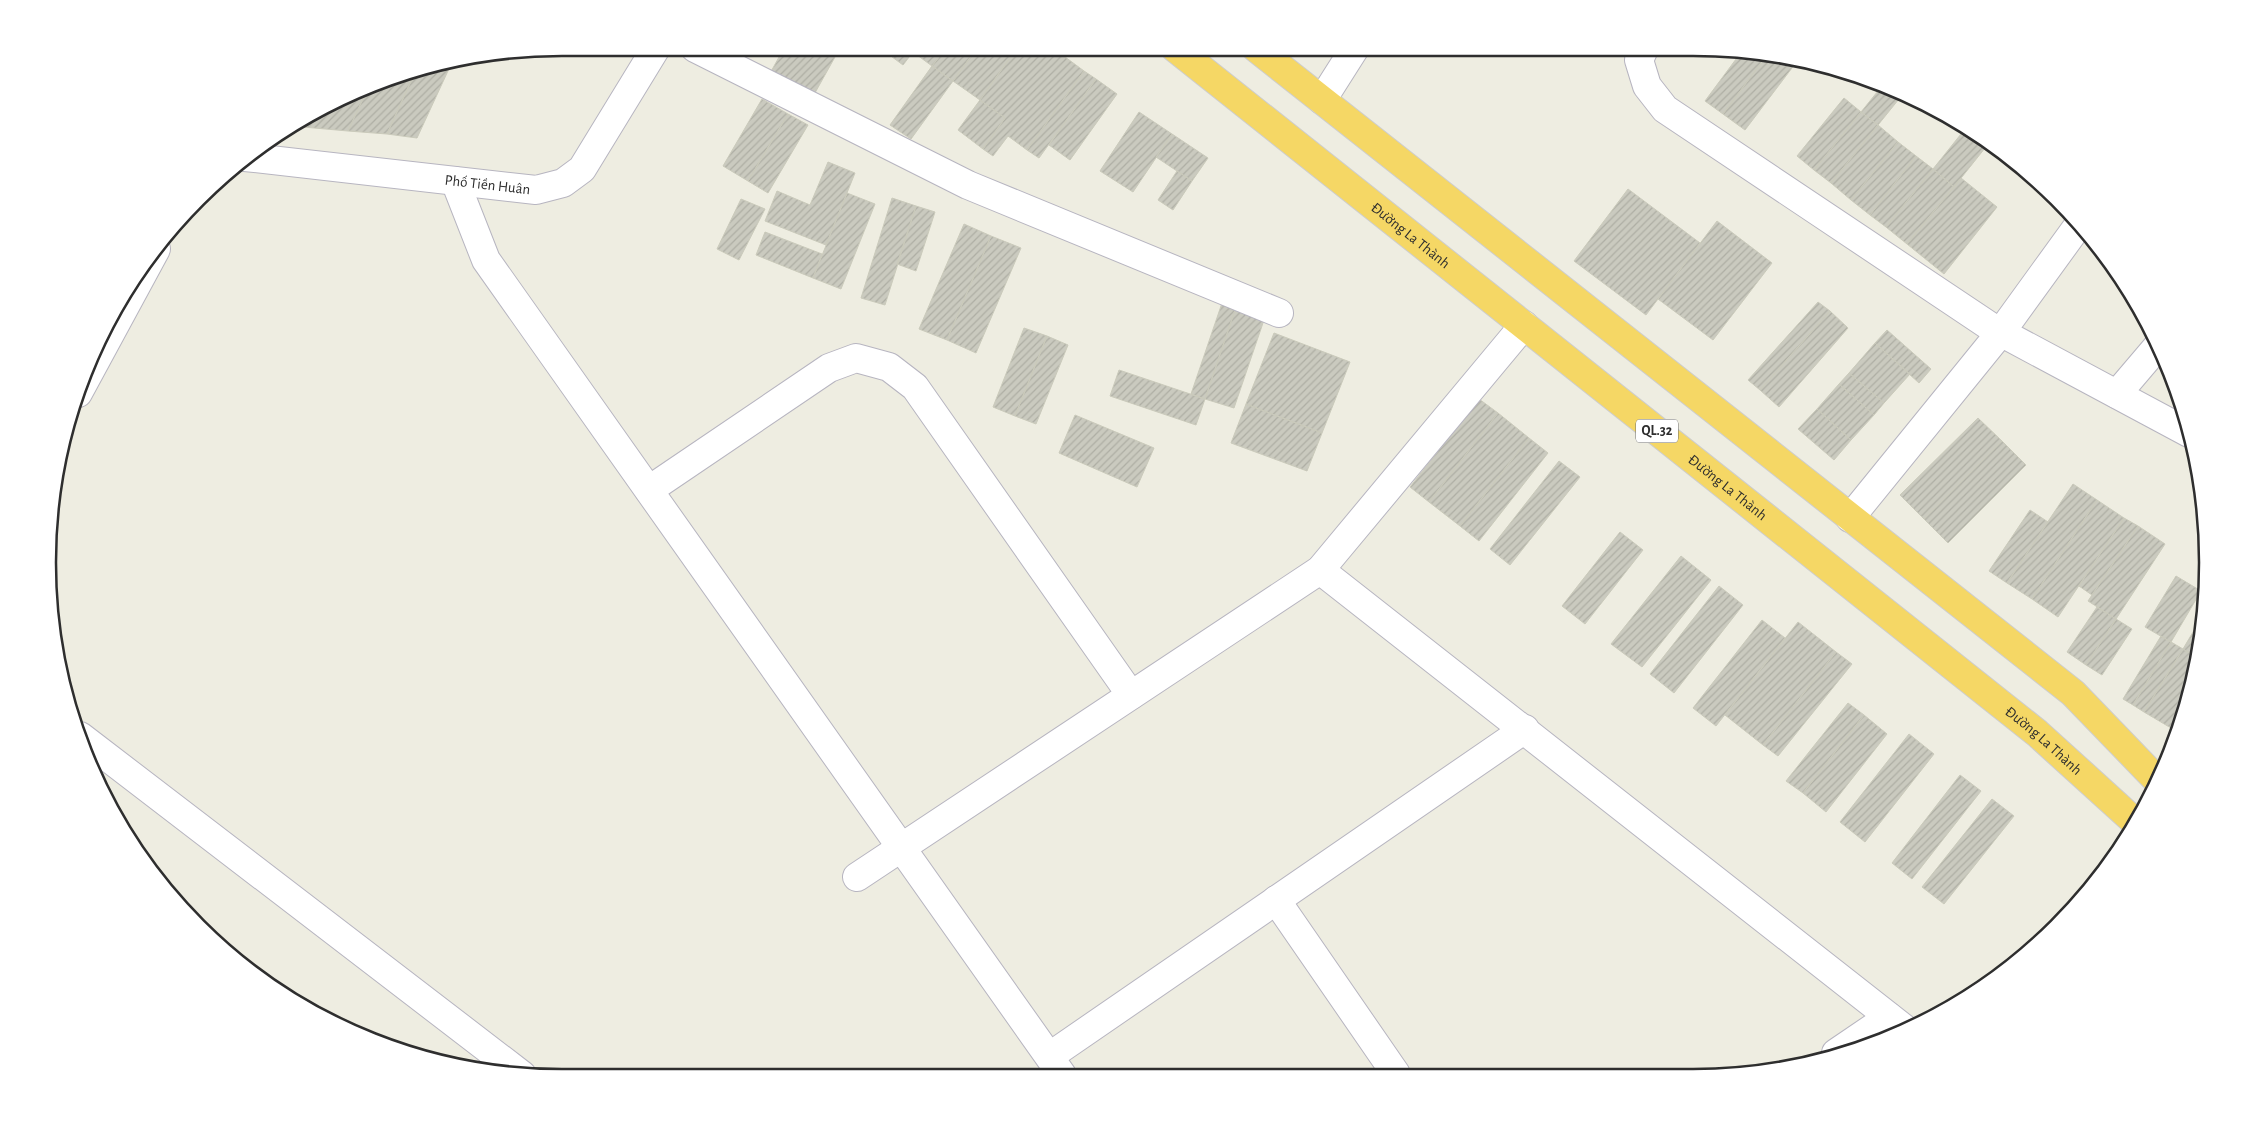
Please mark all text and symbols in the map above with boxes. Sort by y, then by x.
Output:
street label: Phố Tiền Huân [444,172,531,197]
street label: Đường La Thành [1368,200,1453,271]
road number: QL.32 [1636,420,1678,442]
street label: Đường La Thành [1685,451,1770,523]
street label: Đường La Thành [2003,703,2085,778]

